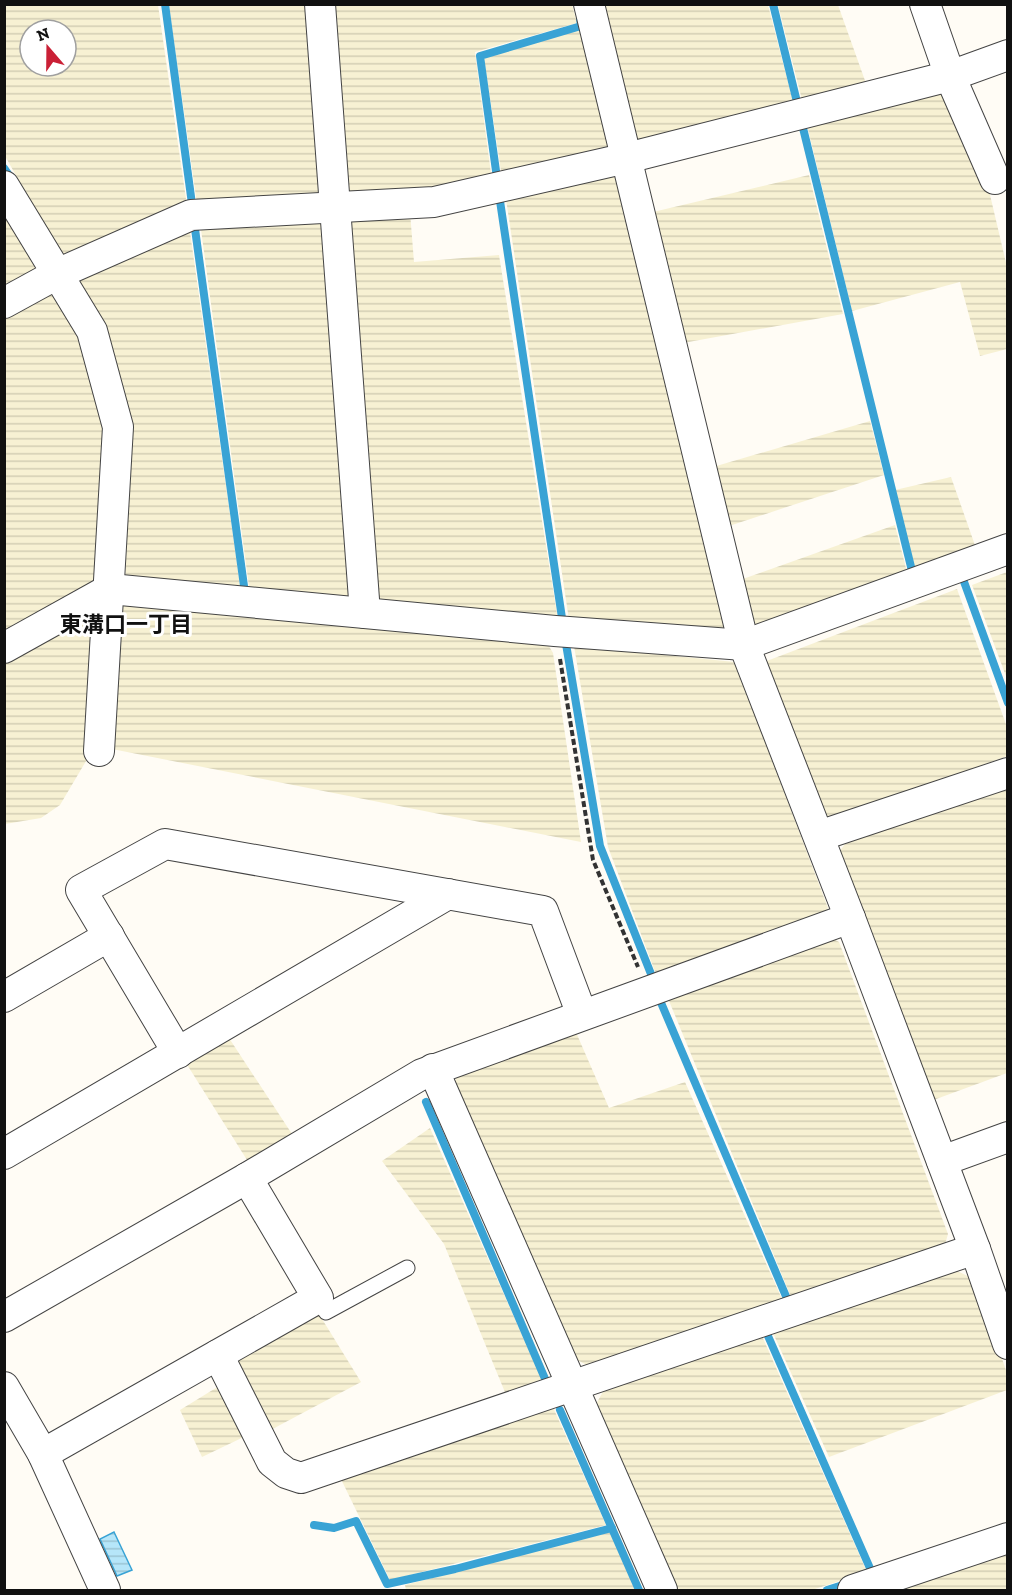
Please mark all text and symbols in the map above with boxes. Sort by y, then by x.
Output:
north arrow [18,18,78,78]
text: N [34,23,52,45]
district label: 東溝口一丁目 [60,611,192,638]

